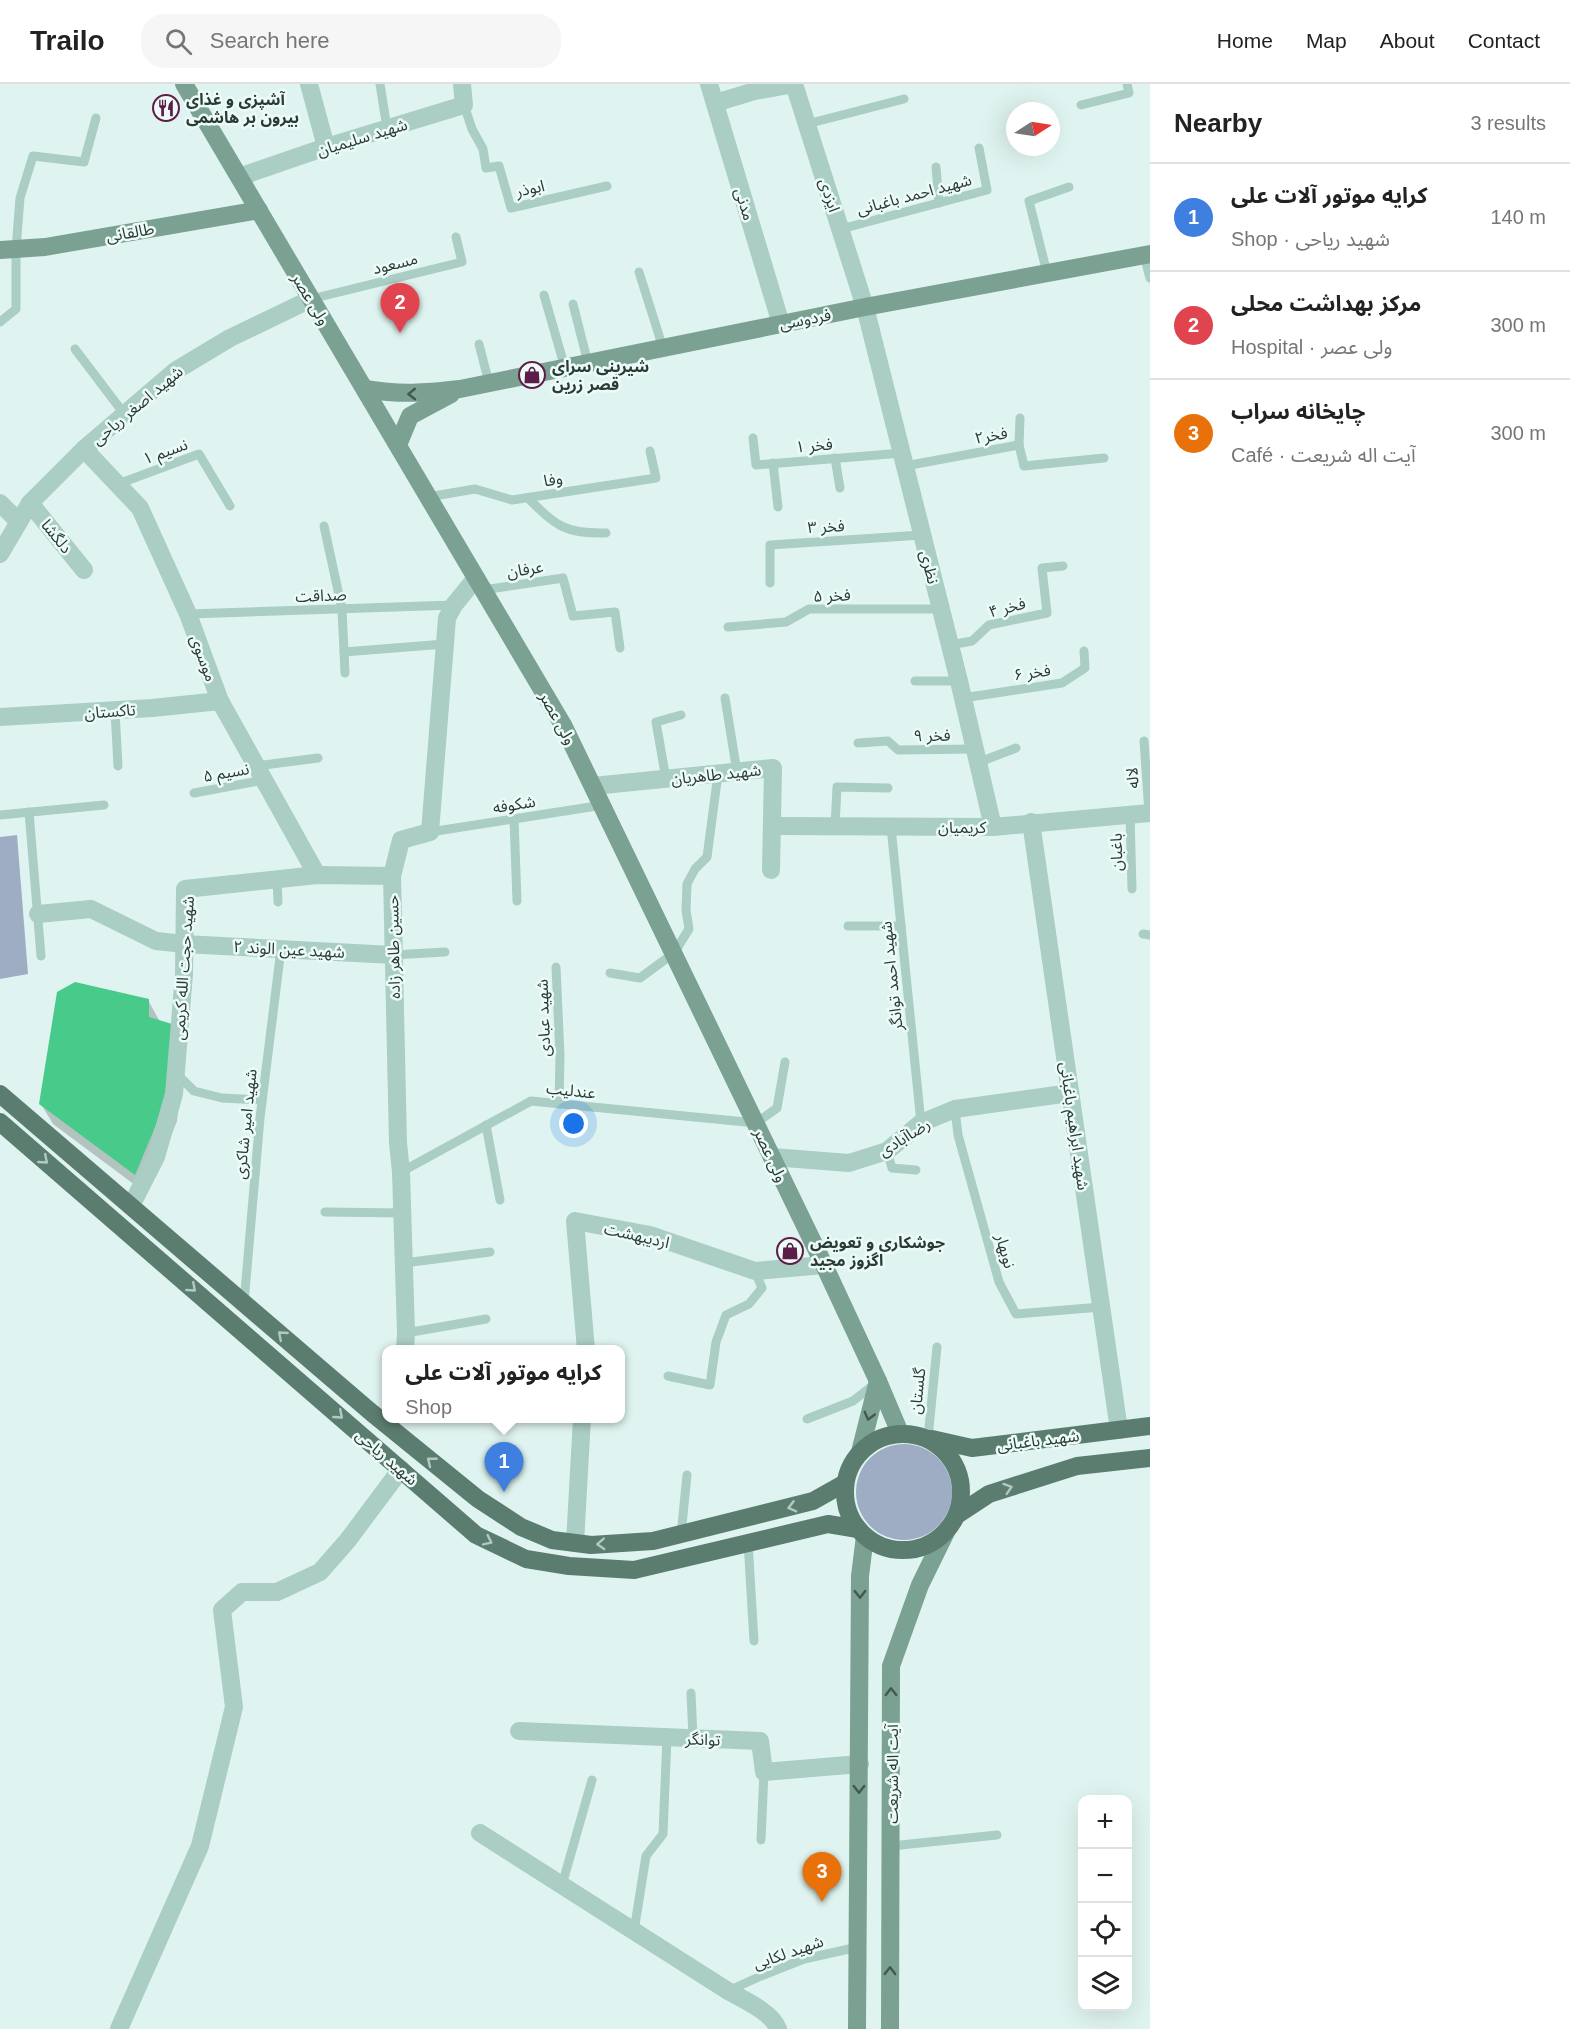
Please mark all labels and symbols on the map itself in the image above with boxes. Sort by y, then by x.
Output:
place label: آشپزی و غذای بیرون بر هاشمی [186,90,299,127]
restaurant icon: آشپزی و غذای بیرون بر هاشمی [151,93,181,123]
north arrow [1006,102,1060,156]
street label: شهید سلیمیان [315,116,410,160]
street label: شهید احمد باغبانی [855,171,974,219]
street label: ایزدی [815,176,843,214]
street label: ابوذر [513,177,546,201]
street label: مدنی [731,186,757,223]
street label: طالقانی [105,220,156,246]
street label: مسعود [371,250,420,278]
street label: ولی عصر [287,270,333,329]
pin: 2 [380,284,420,333]
street label: فردوسی [778,306,832,334]
place label: شیرینی سرای قصر زرین [552,358,649,394]
shop icon: شیرینی سرای قصر زرین [517,360,547,390]
street label: شهید اصغر ریاحی [89,363,187,449]
one-way arrow [408,388,417,400]
street label: فخر۲ [973,424,1009,448]
street label: فخر ۱ [795,435,833,457]
street label: نسیم ۱ [140,436,191,471]
street label: وفا [542,470,564,490]
street label: دلگشا [38,516,75,557]
street label: فخر ۳ [807,517,845,537]
street label: نظری [916,548,942,586]
street label: عرفان [506,558,545,582]
street label: صداقت [295,586,347,605]
street label: فخر ۵ [813,586,851,606]
street label: فخر ۴ [987,594,1028,621]
street label: موسوی [186,633,220,684]
street label: فخر ۶ [1012,661,1052,684]
street label: ولی عصر [535,688,579,748]
street label: تاکستان [84,701,137,723]
street label: فخر ۹ [913,727,951,745]
street label: نسیم ۵ [202,760,251,789]
street label: شهید طاهریان [670,761,762,789]
street label: لاله [1123,767,1142,789]
street label: شکوفه [491,793,537,817]
street label: کریمیان [938,819,986,837]
street label: باغبان [1108,833,1126,871]
street label: شهید حجت الله کریمی [170,895,198,1041]
street label: حسین طاهر زاده [384,895,404,999]
street label: شهید احمد توانگر [877,920,907,1032]
street label: شهید عین الوند ۲ [233,938,345,962]
street label: شهید عبادی [534,979,554,1057]
street label: شهید ابراهیم باغبانی [1053,1061,1092,1192]
street label: شهید امیر شاکری [231,1068,261,1180]
street label: عندلیب [545,1079,597,1102]
your location [559,1109,588,1138]
street label: رضاآبادی [876,1115,933,1161]
street label: ولی عصر [749,1125,790,1185]
one-way arrow [37,1153,48,1164]
street label: اردیبهشت [602,1220,671,1252]
street label: نوبهار [991,1231,1018,1270]
place label: جوشکاری و تعویض اگزوز مجید [810,1234,945,1270]
shop icon: جوشکاری و تعویض اگزوز مجید [775,1236,805,1266]
one-way arrow [185,1281,196,1292]
one-way arrow [278,1332,289,1343]
street label: گلستان [907,1367,929,1415]
one-way arrow [332,1408,343,1419]
one-way arrow [864,1410,876,1421]
street label: شهید ریاحی [352,1426,421,1489]
street label: شهید باغبانی [996,1427,1080,1455]
pin: 1 [484,1442,524,1492]
one-way arrow [427,1457,438,1468]
one-way arrow [1002,1483,1013,1495]
one-way arrow [787,1499,797,1512]
one-way arrow [482,1533,493,1545]
one-way arrow [597,1538,606,1551]
one-way arrow [854,1590,866,1599]
one-way arrow [885,1687,897,1696]
street label: آیت اله شریعت [884,1723,902,1824]
street label: توانگر [684,1730,721,1750]
one-way arrow [853,1785,865,1794]
pin: 3 [802,1852,842,1902]
street label: شهید لکایی [751,1933,826,1973]
one-way arrow [884,1966,896,1975]

